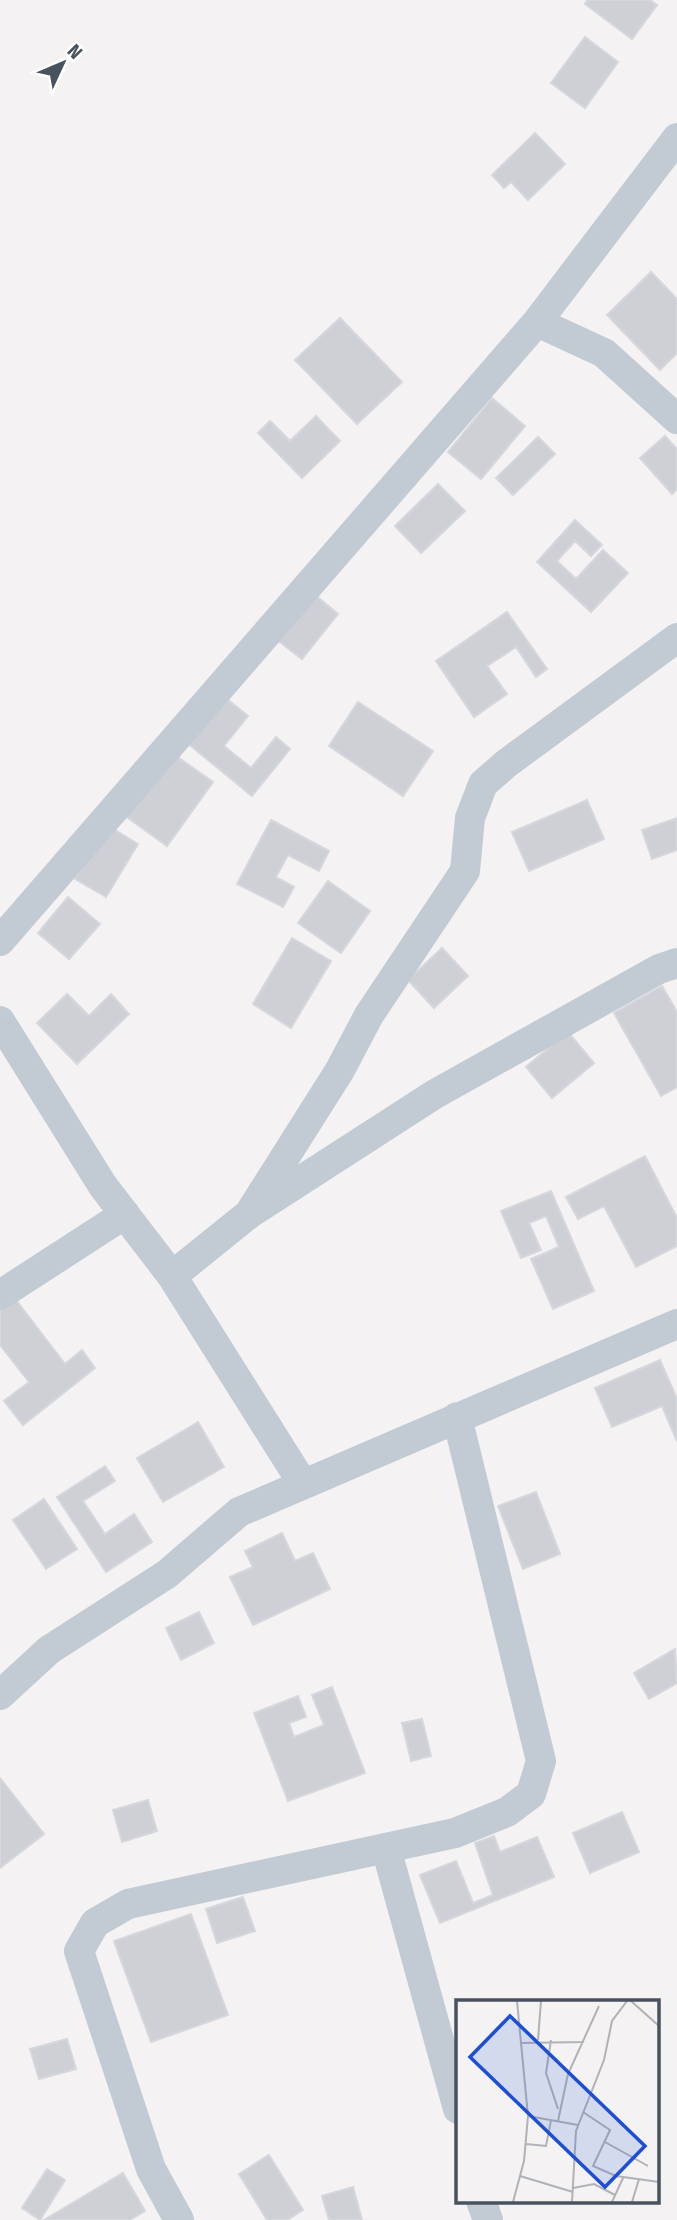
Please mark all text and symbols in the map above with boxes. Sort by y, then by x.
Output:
north arrow [28,28,98,98]
text: N [63,39,87,64]
inset map [456,2000,660,2202]

